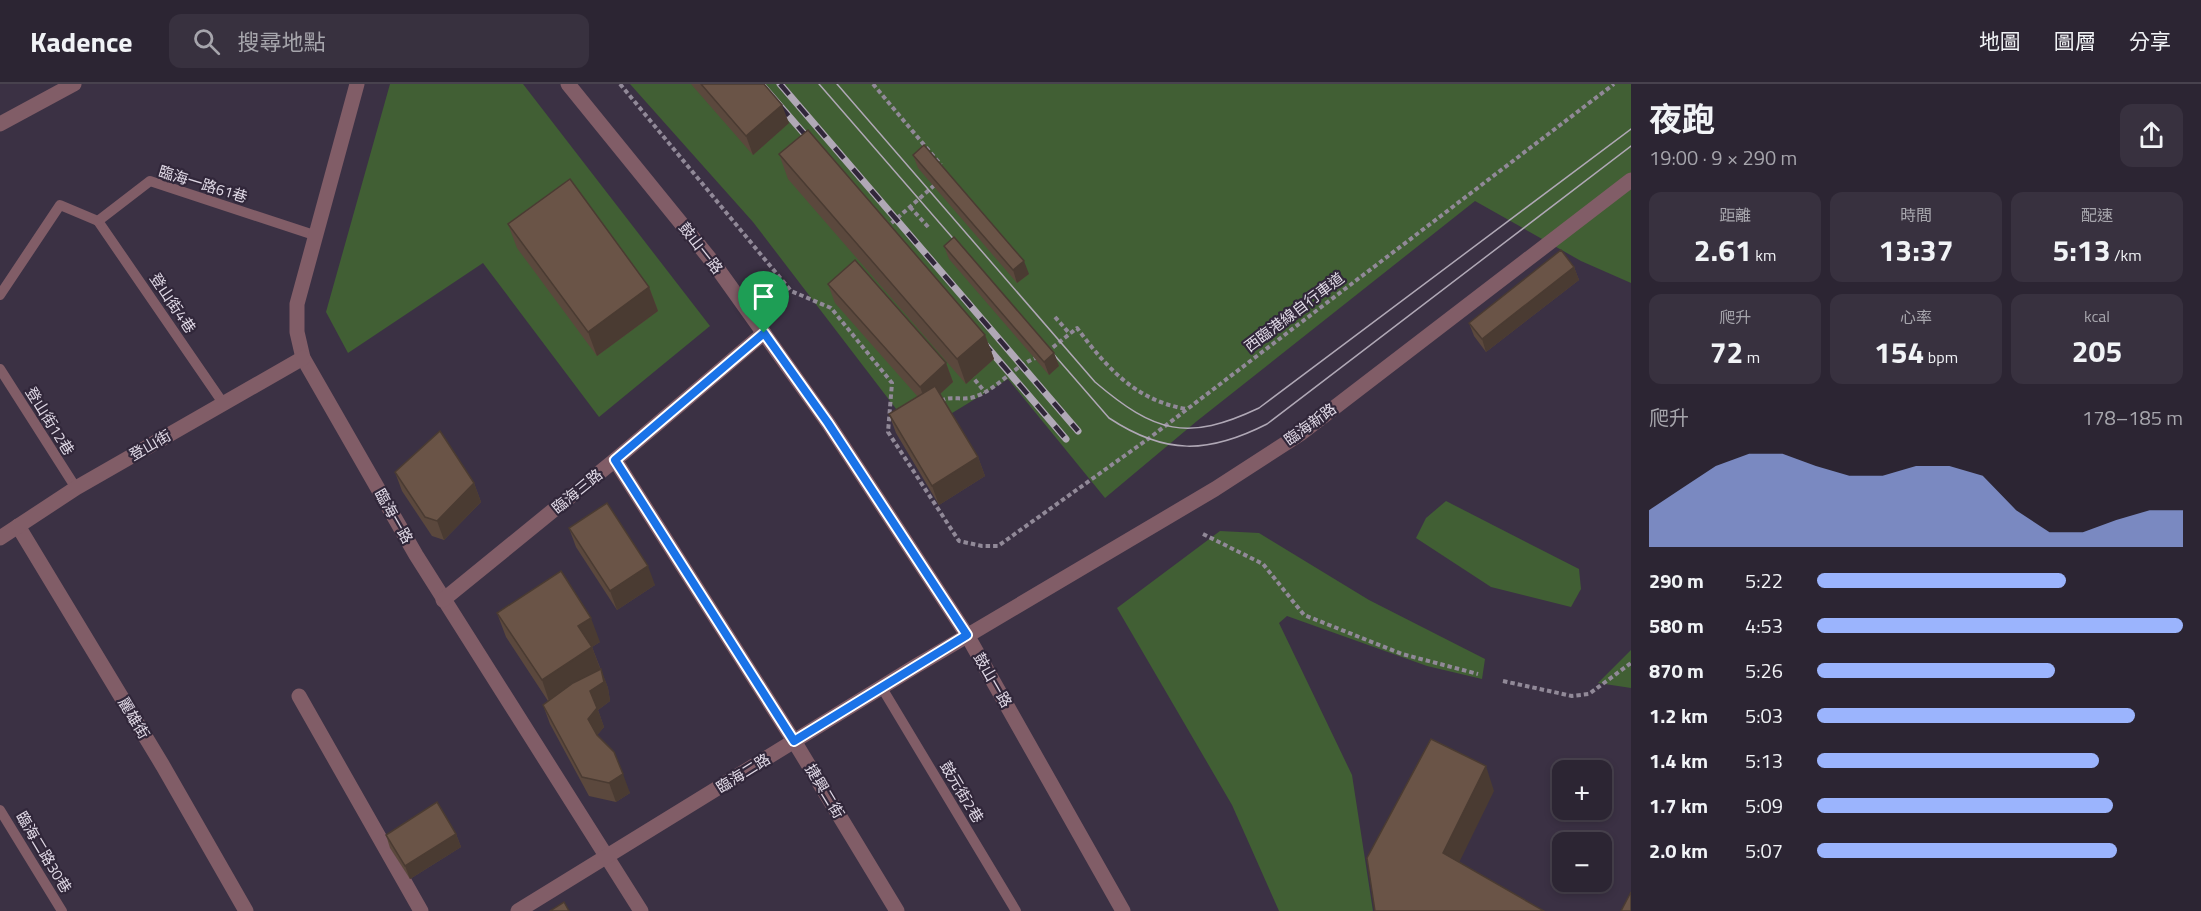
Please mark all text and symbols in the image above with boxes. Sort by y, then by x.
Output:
search box [169,14,589,68]
text: Kadence [30,20,133,63]
icon: search [190,25,223,58]
text: 搜尋地點 [238,25,326,59]
text: 地圖 [1979,25,2021,57]
text: 圖層 [2054,25,2096,57]
text: 分享 [2129,25,2171,57]
text: 夜跑 [1649,94,1715,144]
button: share [2120,104,2183,167]
text: 19:00 · 9 × 290 m [1649,142,1797,173]
street label: 臨海一路61巷 [156,160,250,208]
text: 距離 [1719,203,1751,227]
text: 時間 [1900,203,1932,227]
text: 配速 [2081,203,2113,227]
street label: 鼓山一路 [673,217,729,279]
text: 2.61 [1694,227,1752,273]
text: 13:37 [1879,227,1953,273]
text: 5:13 [2052,227,2110,273]
text: km [1752,243,1776,267]
text: /km [2110,243,2142,267]
street label: 西臨港線自行車道 [1239,267,1349,357]
street label: 登山街4巷 [144,268,202,338]
pin [738,271,789,333]
icon: arrive [747,280,780,313]
text: kcal [2084,304,2110,328]
text: 爬升 [1719,305,1751,329]
text: 心率 [1900,305,1932,329]
text: 205 [2072,328,2122,374]
text: 72 [1710,329,1743,375]
text: 154 [1874,329,1924,375]
text: m [1743,345,1760,369]
text: bpm [1924,345,1958,369]
street label: 登山街12巷 [20,382,80,460]
street label: 臨海新路 [1279,397,1341,451]
text: 爬升 [1649,402,1689,433]
text: 178–185 m [2082,402,2183,433]
street label: 登山街 [125,424,175,466]
street label: 臨海三路 [546,463,608,519]
street label: 臨海一路 [369,484,419,548]
text: 290 m [1649,565,1704,596]
text: 5:22 [1745,565,1783,596]
text: 580 m [1649,610,1704,641]
text: 4:53 [1745,610,1783,641]
street label: 鼓山一路 [968,648,1018,712]
text: 870 m [1649,655,1704,686]
text: 5:26 [1745,655,1783,686]
street label: 麗雄街 [113,693,155,743]
text: 1.2 km [1649,700,1708,731]
text: 5:03 [1745,700,1783,731]
text: 1.4 km [1649,745,1708,776]
text: 5:13 [1745,745,1783,776]
street label: 臨海二路 [711,747,775,799]
street label: 鼓元街2巷 [935,757,989,827]
street label: 捷興二街 [800,759,850,823]
map controls [1552,760,1612,892]
button: + [1552,760,1612,820]
text: 1.7 km [1649,790,1708,821]
text: 5:09 [1745,790,1783,821]
street label: 臨海二路30巷 [10,807,78,897]
button: − [1552,832,1612,892]
text: 2.0 km [1649,835,1708,866]
text: 5:07 [1745,835,1783,866]

